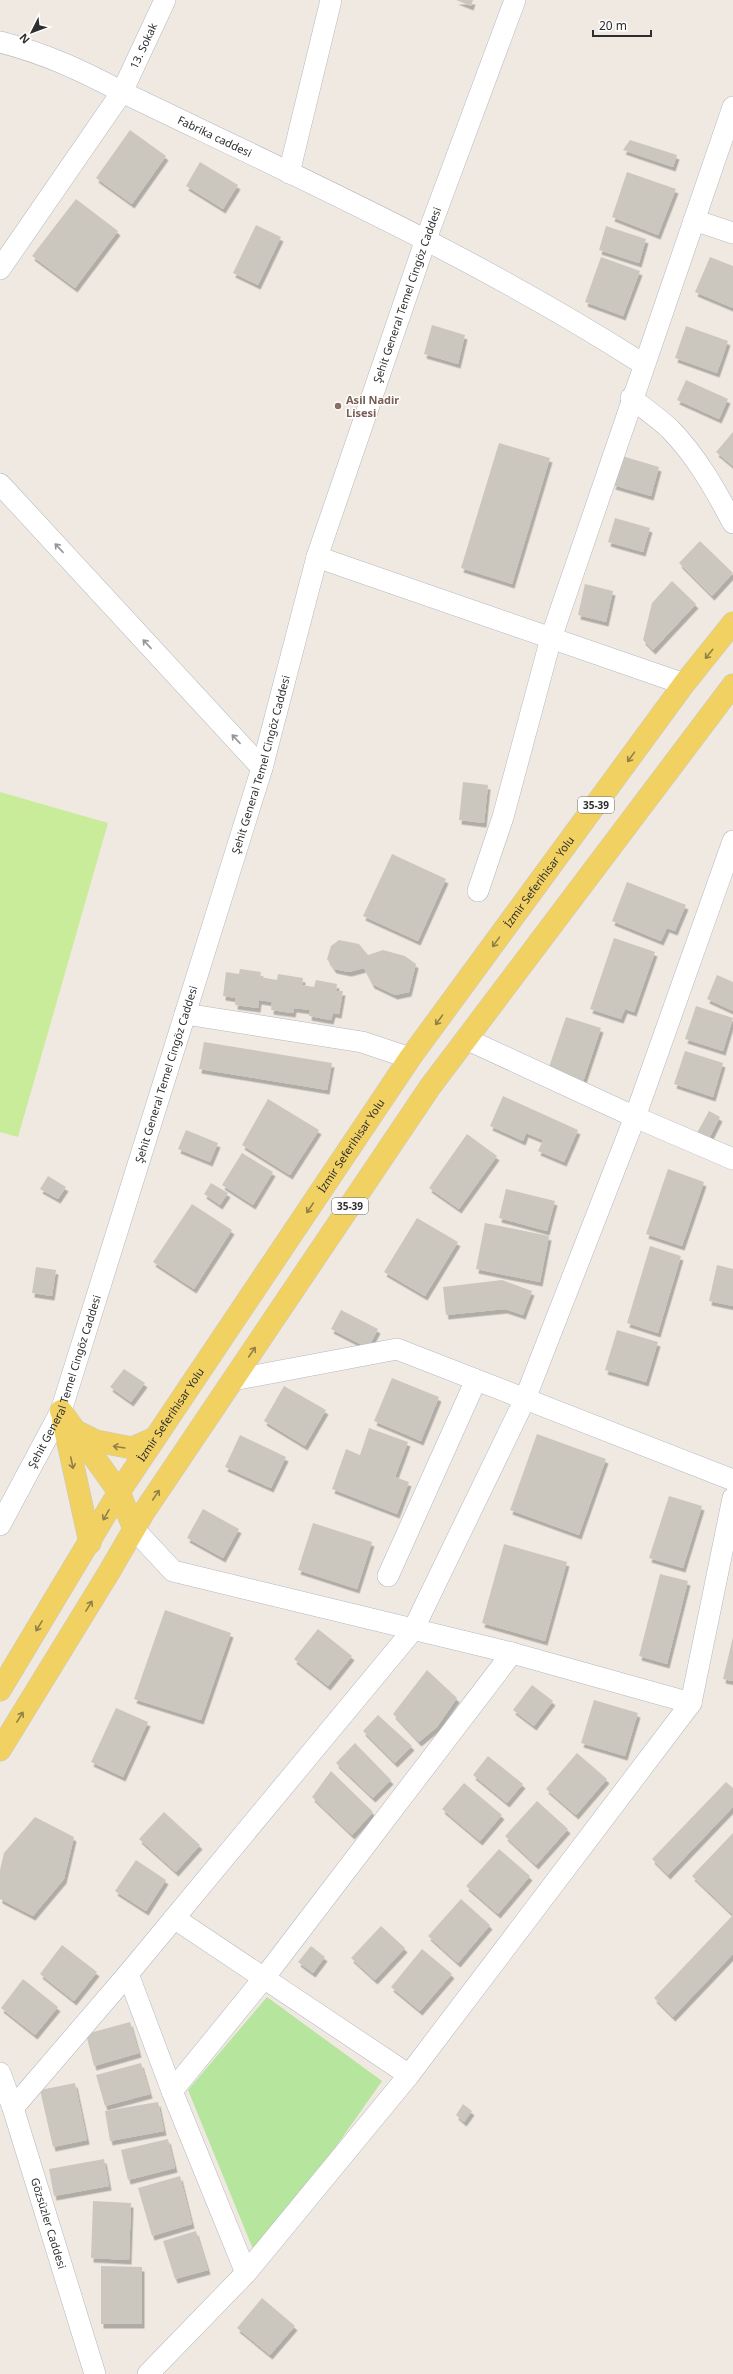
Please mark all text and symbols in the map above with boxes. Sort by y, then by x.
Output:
north arrow [12,12,52,52]
scale bar [593,12,651,38]
text: 20 m [599,17,627,34]
street label: 13. Sokak [126,20,160,71]
text: N [16,31,33,47]
street label: Fabrika caddesi [175,112,254,160]
street label: Şehit General Temel Cingöz Caddesi [369,205,444,385]
place label: Asil Nadir Lisesi [346,392,399,420]
marker: Asil Nadir Lisesi [333,401,343,411]
one-way arrow [54,543,64,553]
one-way arrow [143,638,152,649]
one-way arrow [704,648,713,659]
street label: Şehit General Temel Cingöz Caddesi [228,674,293,856]
one-way arrow [231,734,240,744]
one-way arrow [627,752,635,763]
road number: 35-39 [578,797,614,813]
street label: İzmir Seferihisar Yolu [500,833,577,930]
one-way arrow [492,936,500,947]
street label: Şehit General Temel Cingöz Caddesi [131,984,201,1165]
one-way arrow [434,1015,443,1026]
street label: İzmir Seferihisar Yolu [314,1096,388,1195]
road number: 35-39 [332,1198,368,1214]
one-way arrow [306,1202,314,1213]
street label: Şehit General Temel Cingöz Caddesi [24,1293,104,1471]
one-way arrow [248,1347,256,1358]
street label: İzmir Seferihisar Yolu [134,1365,207,1464]
one-way arrow [113,1443,126,1451]
one-way arrow [69,1456,77,1469]
one-way arrow [152,1489,160,1500]
one-way arrow [102,1509,110,1521]
one-way arrow [85,1600,93,1612]
one-way arrow [35,1620,43,1631]
one-way arrow [17,1711,25,1723]
street label: Gözsüzler Caddesi [28,2176,70,2271]

